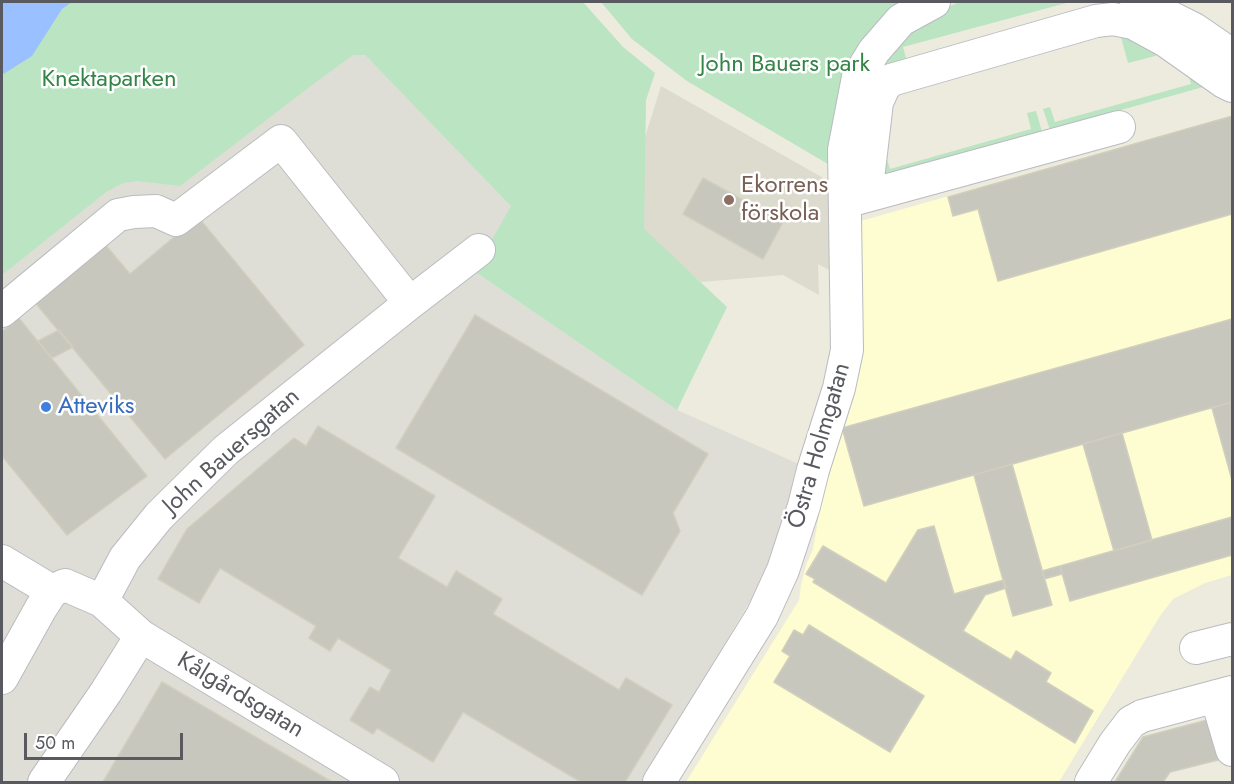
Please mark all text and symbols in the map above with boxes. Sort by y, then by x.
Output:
park label: John Bauers park [700,51,870,79]
park label: Knektaparken [42,66,176,94]
place label: Ekorrens förskola [741,172,828,228]
marker: Ekorrens förskola [722,193,736,207]
street label: Östra Holmgatan [783,360,857,532]
street label: John Bauersgatan [158,383,306,521]
place label: Atteviks [58,393,134,421]
marker: Atteviks [39,400,53,414]
street label: Kålgårdsgatan [171,647,309,745]
scale bar [27,721,186,759]
text: 50 m [35,730,75,756]

